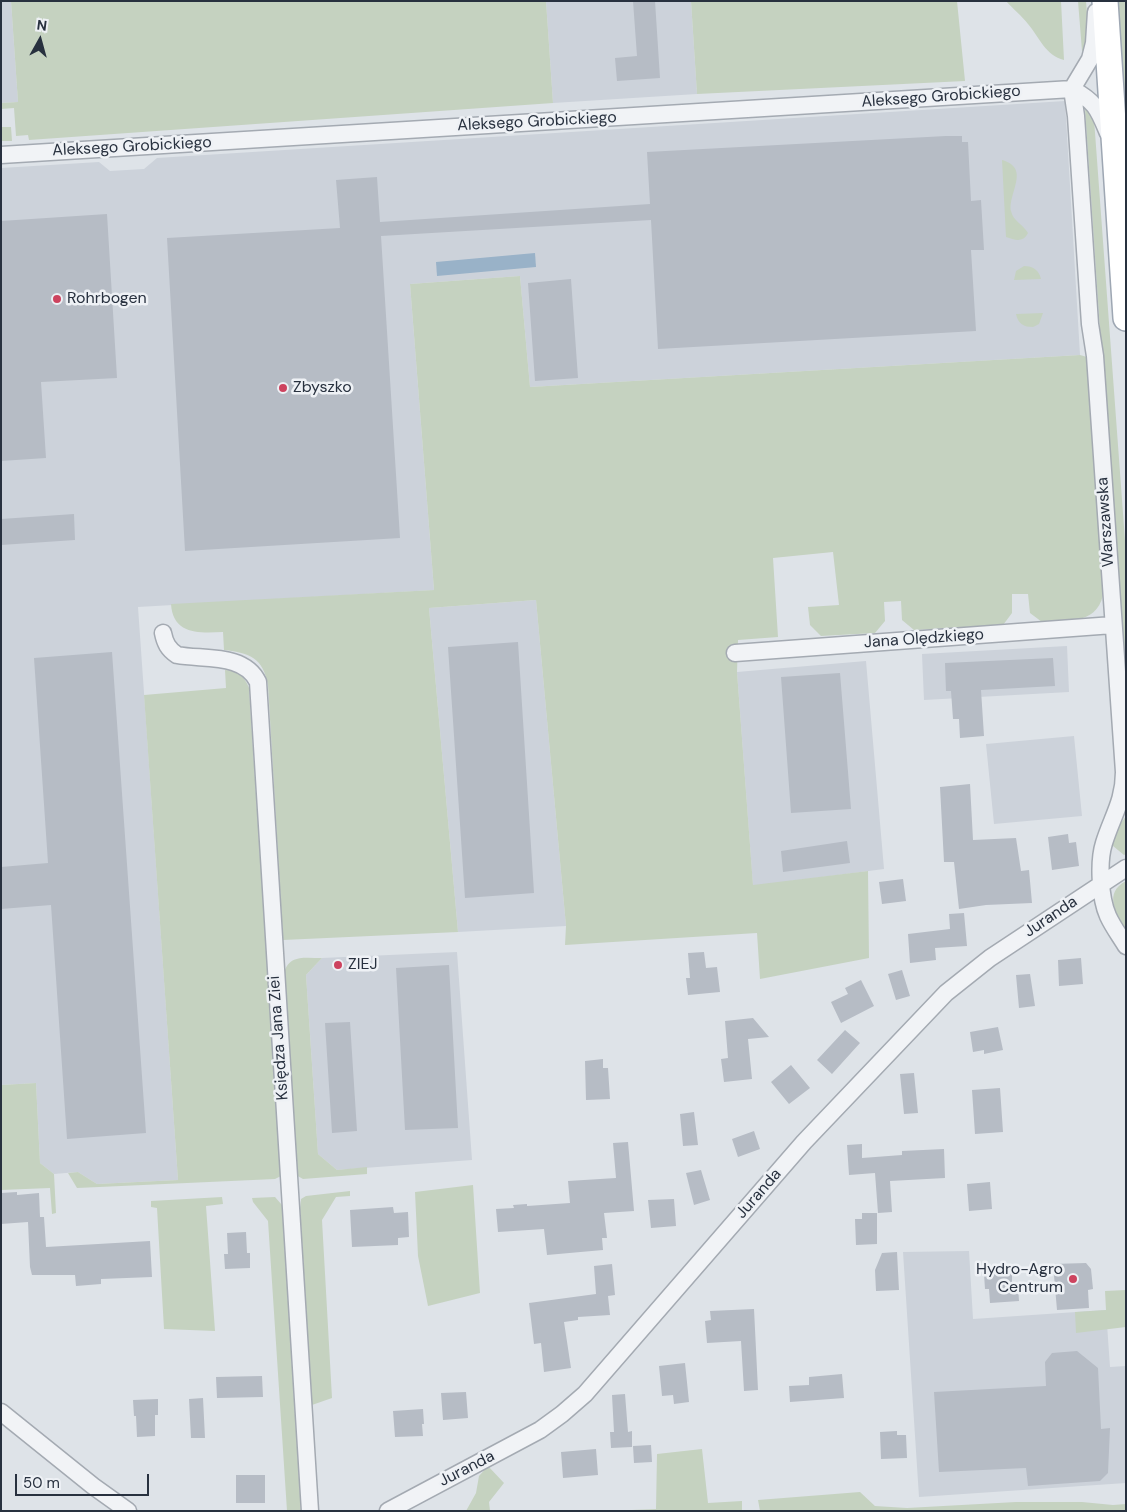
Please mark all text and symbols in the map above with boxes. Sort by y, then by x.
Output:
north arrow [15,15,65,65]
text: N [36,16,48,35]
street label: Aleksego Grobickiego [861,82,1021,112]
street label: Aleksego Grobickiego [457,108,617,136]
street label: Aleksego Grobickiego [52,133,212,161]
place label: Rohrbogen [67,289,147,309]
marker: Rohrbogen [51,293,63,305]
place label: Zbyszko [293,378,352,398]
marker: Zbyszko [277,382,289,394]
street label: Warszawska [1093,476,1119,568]
street label: Jana Olędzkiego [863,625,985,653]
street label: Juranda [1021,892,1081,942]
place label: ZIEJ [348,955,377,975]
marker: ZIEJ [332,959,344,971]
street label: Księdza Jana Ziei [265,975,293,1101]
street label: Juranda [732,1165,786,1223]
place label: Hydro-Agro Centrum [976,1260,1063,1298]
marker: Hydro-Agro Centrum [1067,1273,1079,1285]
street label: Juranda [436,1447,498,1491]
scale bar [18,1464,151,1496]
text: 50 m [23,1473,60,1493]

